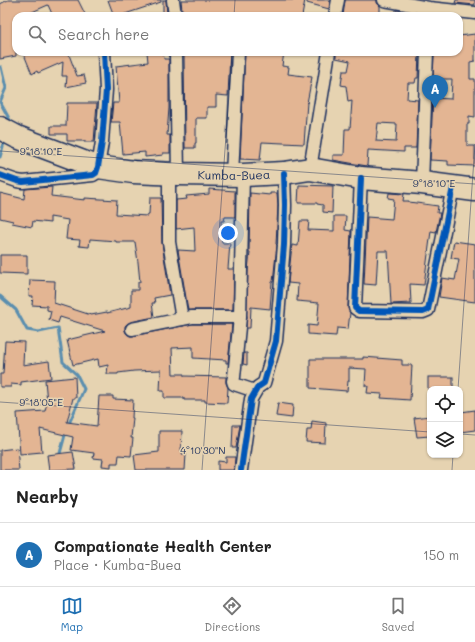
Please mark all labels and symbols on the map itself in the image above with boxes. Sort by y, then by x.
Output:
pin: A [422,75,448,108]
text: 9°18'10"E [20,144,62,158]
street label: Kumba-Buea [198,166,271,183]
text: 9°18'10"E [413,176,455,190]
your location [218,223,238,243]
text: 9°18'05"E [19,395,63,409]
text: 4°10'30"N [180,443,226,457]

